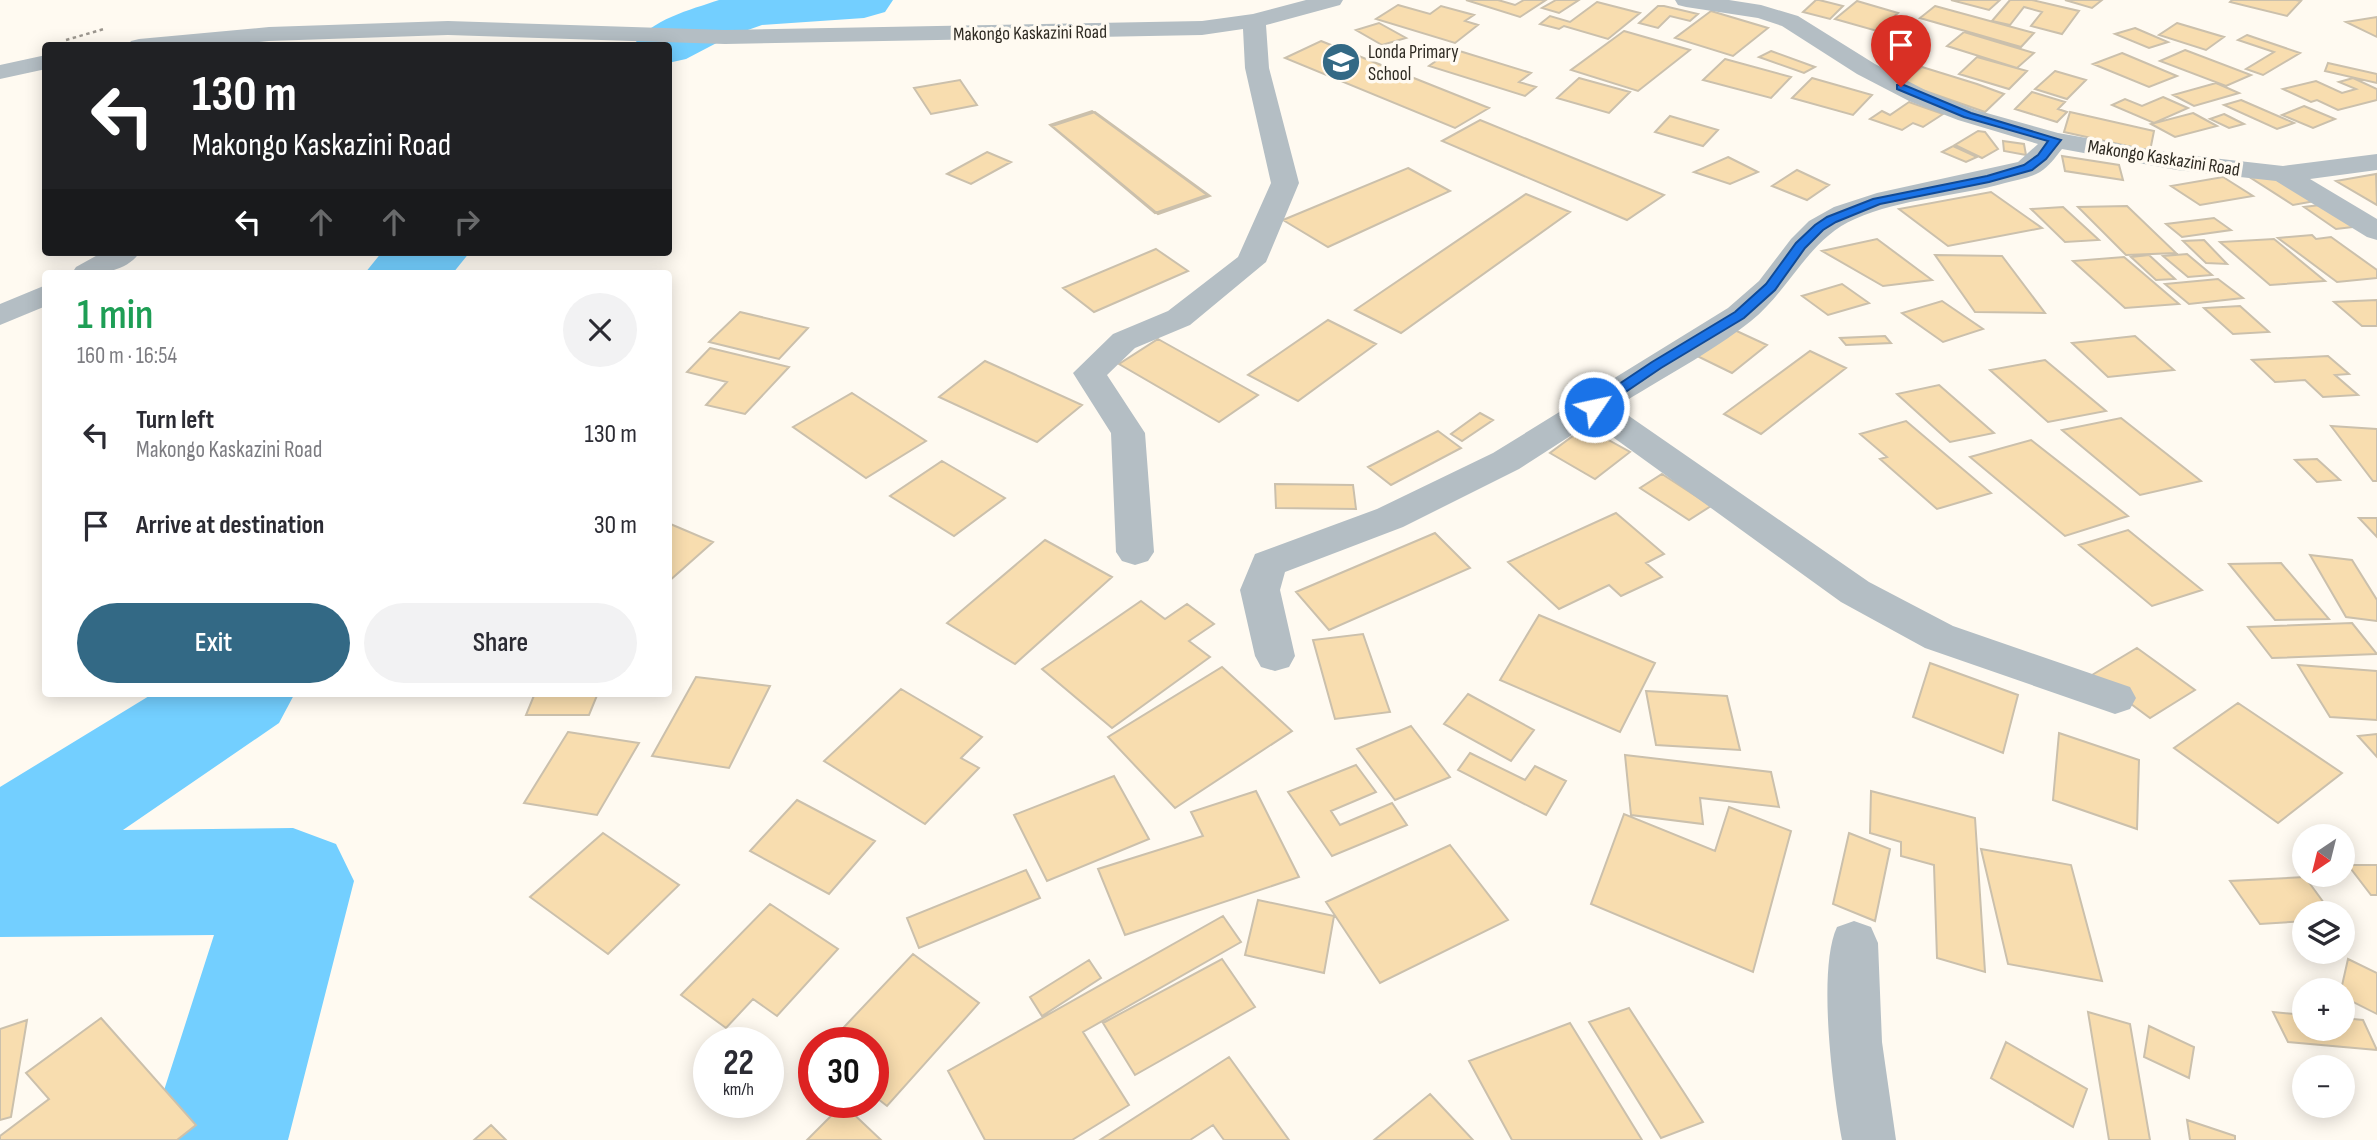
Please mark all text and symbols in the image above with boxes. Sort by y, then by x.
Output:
pin [1871,15,1931,87]
street label: Makongo Kaskazini Road [953,21,1107,46]
icon: arrive [1882,26,1920,64]
school or university icon: Londa Primary School [1320,41,1362,83]
place label: Londa Primary School [1368,41,1459,86]
text: 130 m [192,66,297,125]
icon: left [77,70,168,161]
text: Makongo Kaskazini Road [192,126,451,165]
street label: Makongo Kaskazini Road [2086,135,2242,182]
icon: left [229,203,267,241]
icon: ahead [302,203,340,241]
icon: ahead [375,203,413,241]
icon: right [448,203,486,241]
text: 1 min [77,290,153,341]
button: close [563,293,637,367]
text: 160 m · 16:54 [77,342,177,370]
position arrow [1557,370,1631,444]
text: Turn left [136,405,214,436]
icon: left [77,416,115,454]
text: 130 m [585,419,637,450]
text: Makongo Kaskazini Road [136,436,322,464]
icon: arrive [77,507,115,545]
text: Arrive at destination [136,510,324,541]
text: 30 m [594,510,637,541]
button: Exit [77,603,350,683]
button: Share [364,603,637,683]
north arrow [2292,824,2356,887]
map controls [2292,824,2355,1118]
button: layers [2292,901,2355,964]
button: + [2292,978,2355,1041]
speed limit sign: 30 [798,1027,889,1118]
text: 22 [723,1042,754,1085]
button: − [2292,1055,2355,1118]
text: km/h [723,1079,754,1100]

